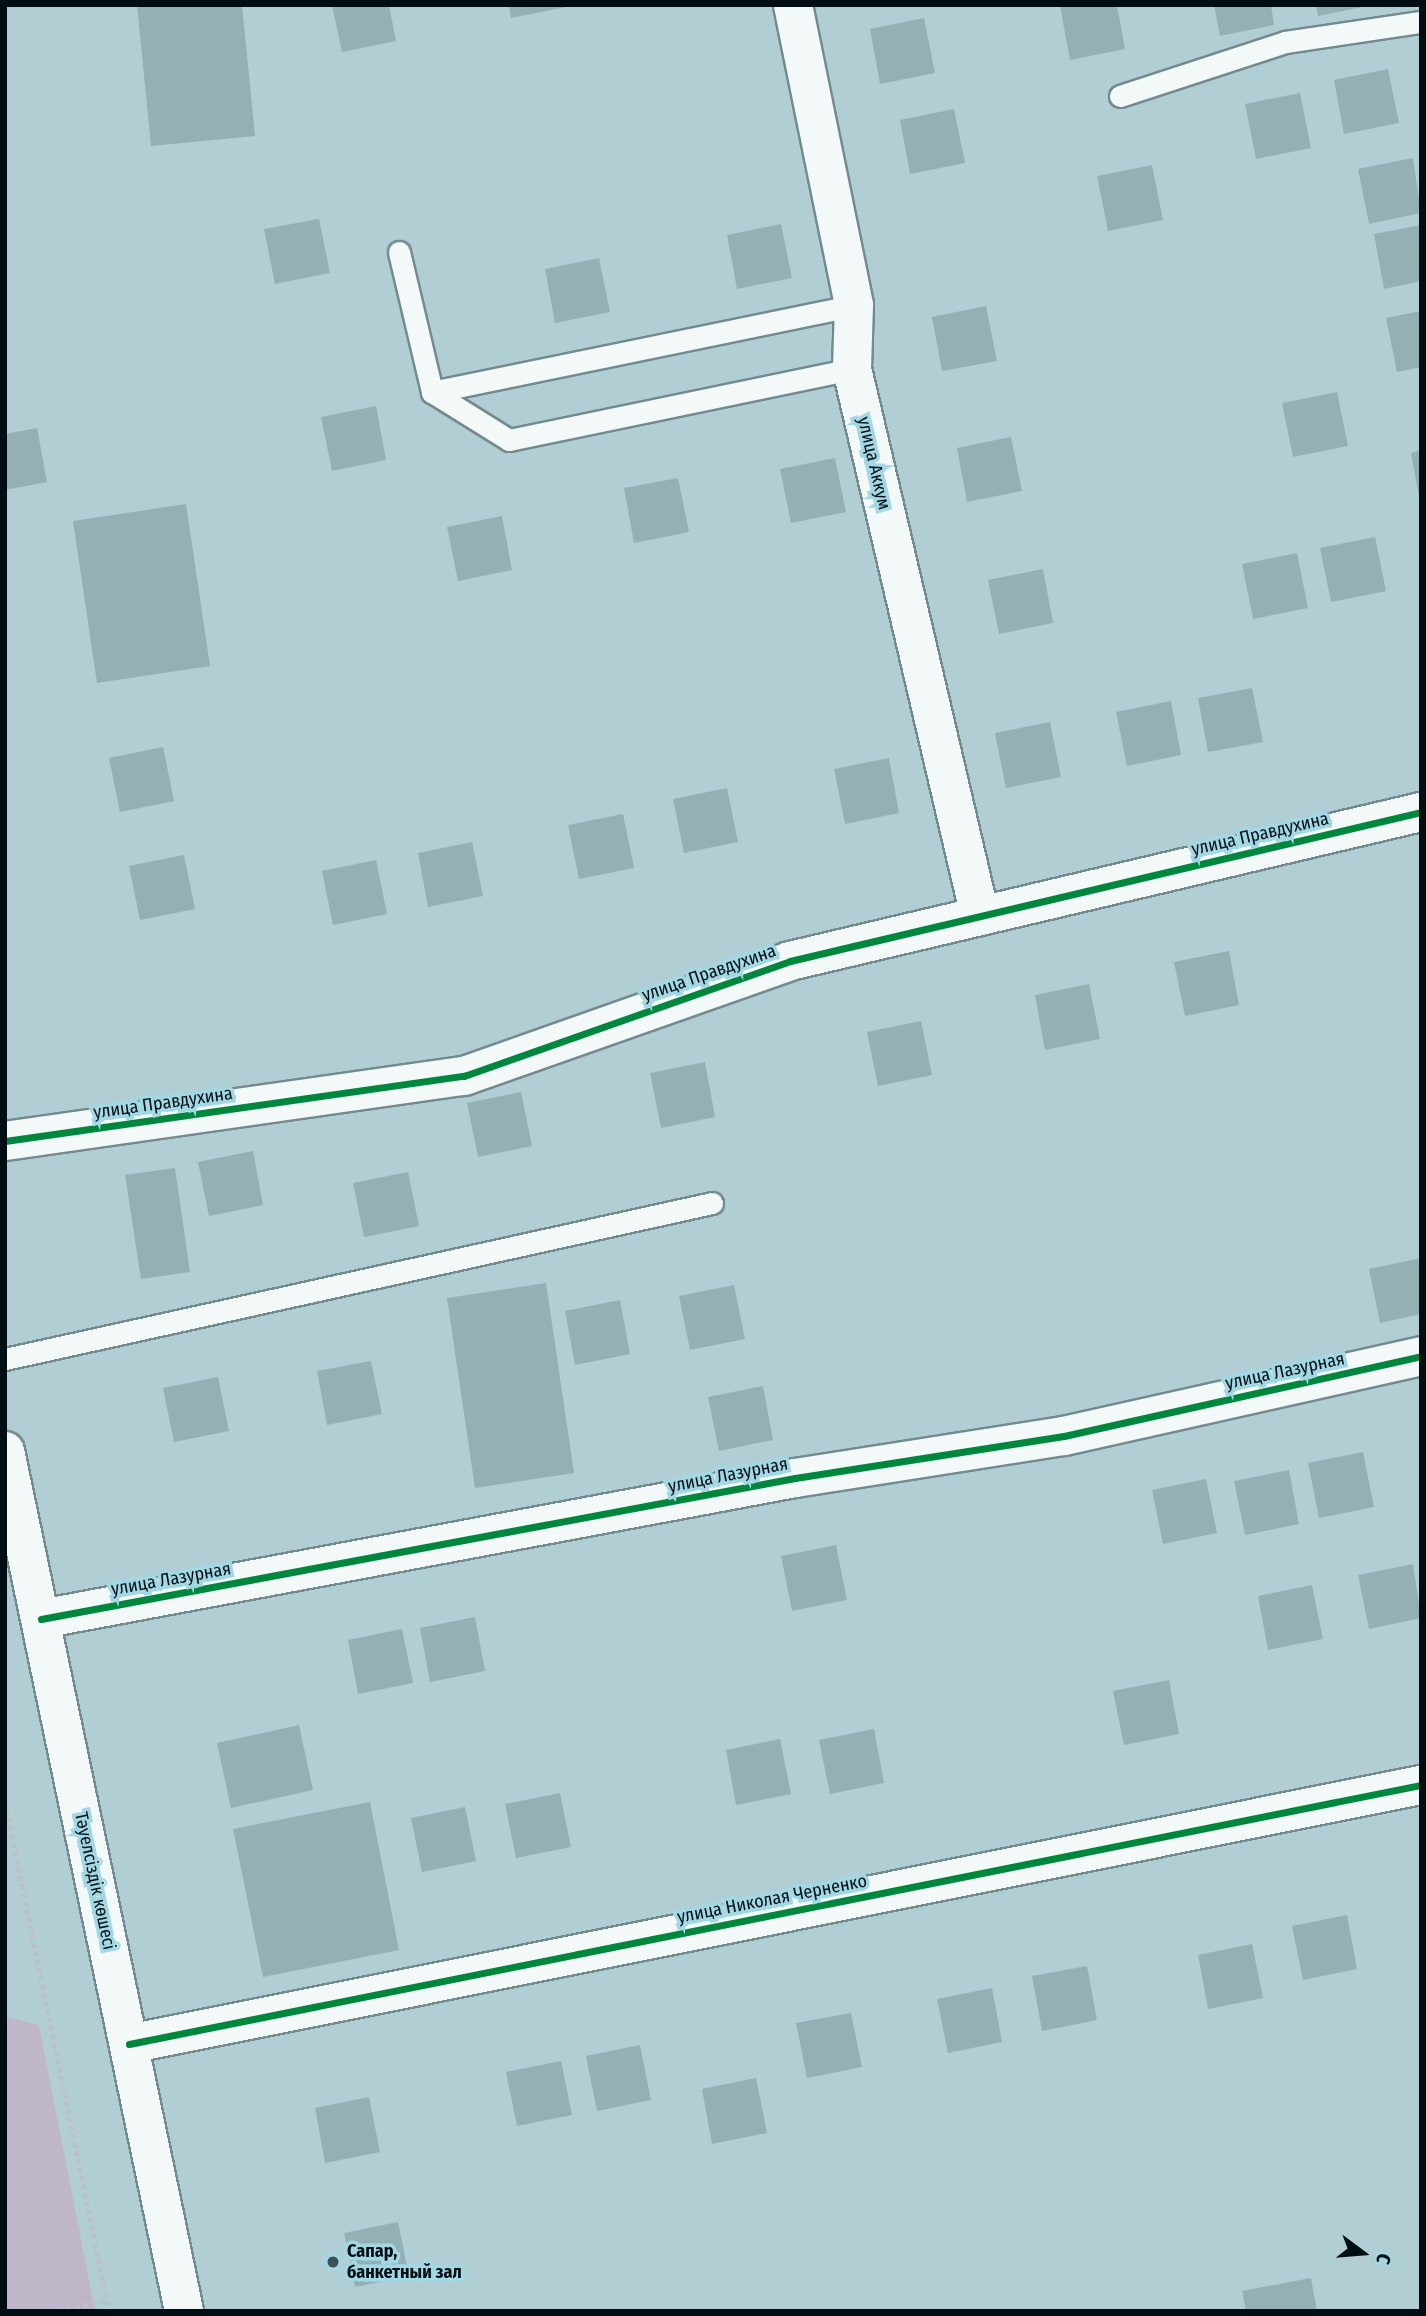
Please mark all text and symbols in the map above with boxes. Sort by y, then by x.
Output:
street label: улица Аккум [853,414,895,512]
street label: улица Правдухина [1189,808,1331,860]
street label: улица Правдухина [639,940,779,1006]
street label: улица Правдухина [92,1083,234,1123]
street label: улица Лазурная [1223,1348,1347,1394]
street label: улица Лазурная [666,1453,790,1497]
street label: улица Лазурная [109,1558,233,1600]
street label: Тәуелсіздік көшесі [70,1810,120,1952]
street label: улица Николая Черненко [675,1870,869,1928]
north arrow [1328,2218,1398,2288]
place label: Сапар, банкетный зал [347,2241,462,2284]
text: С [1371,2251,1396,2267]
marker: Сапар, банкетный зал [325,2254,341,2270]

